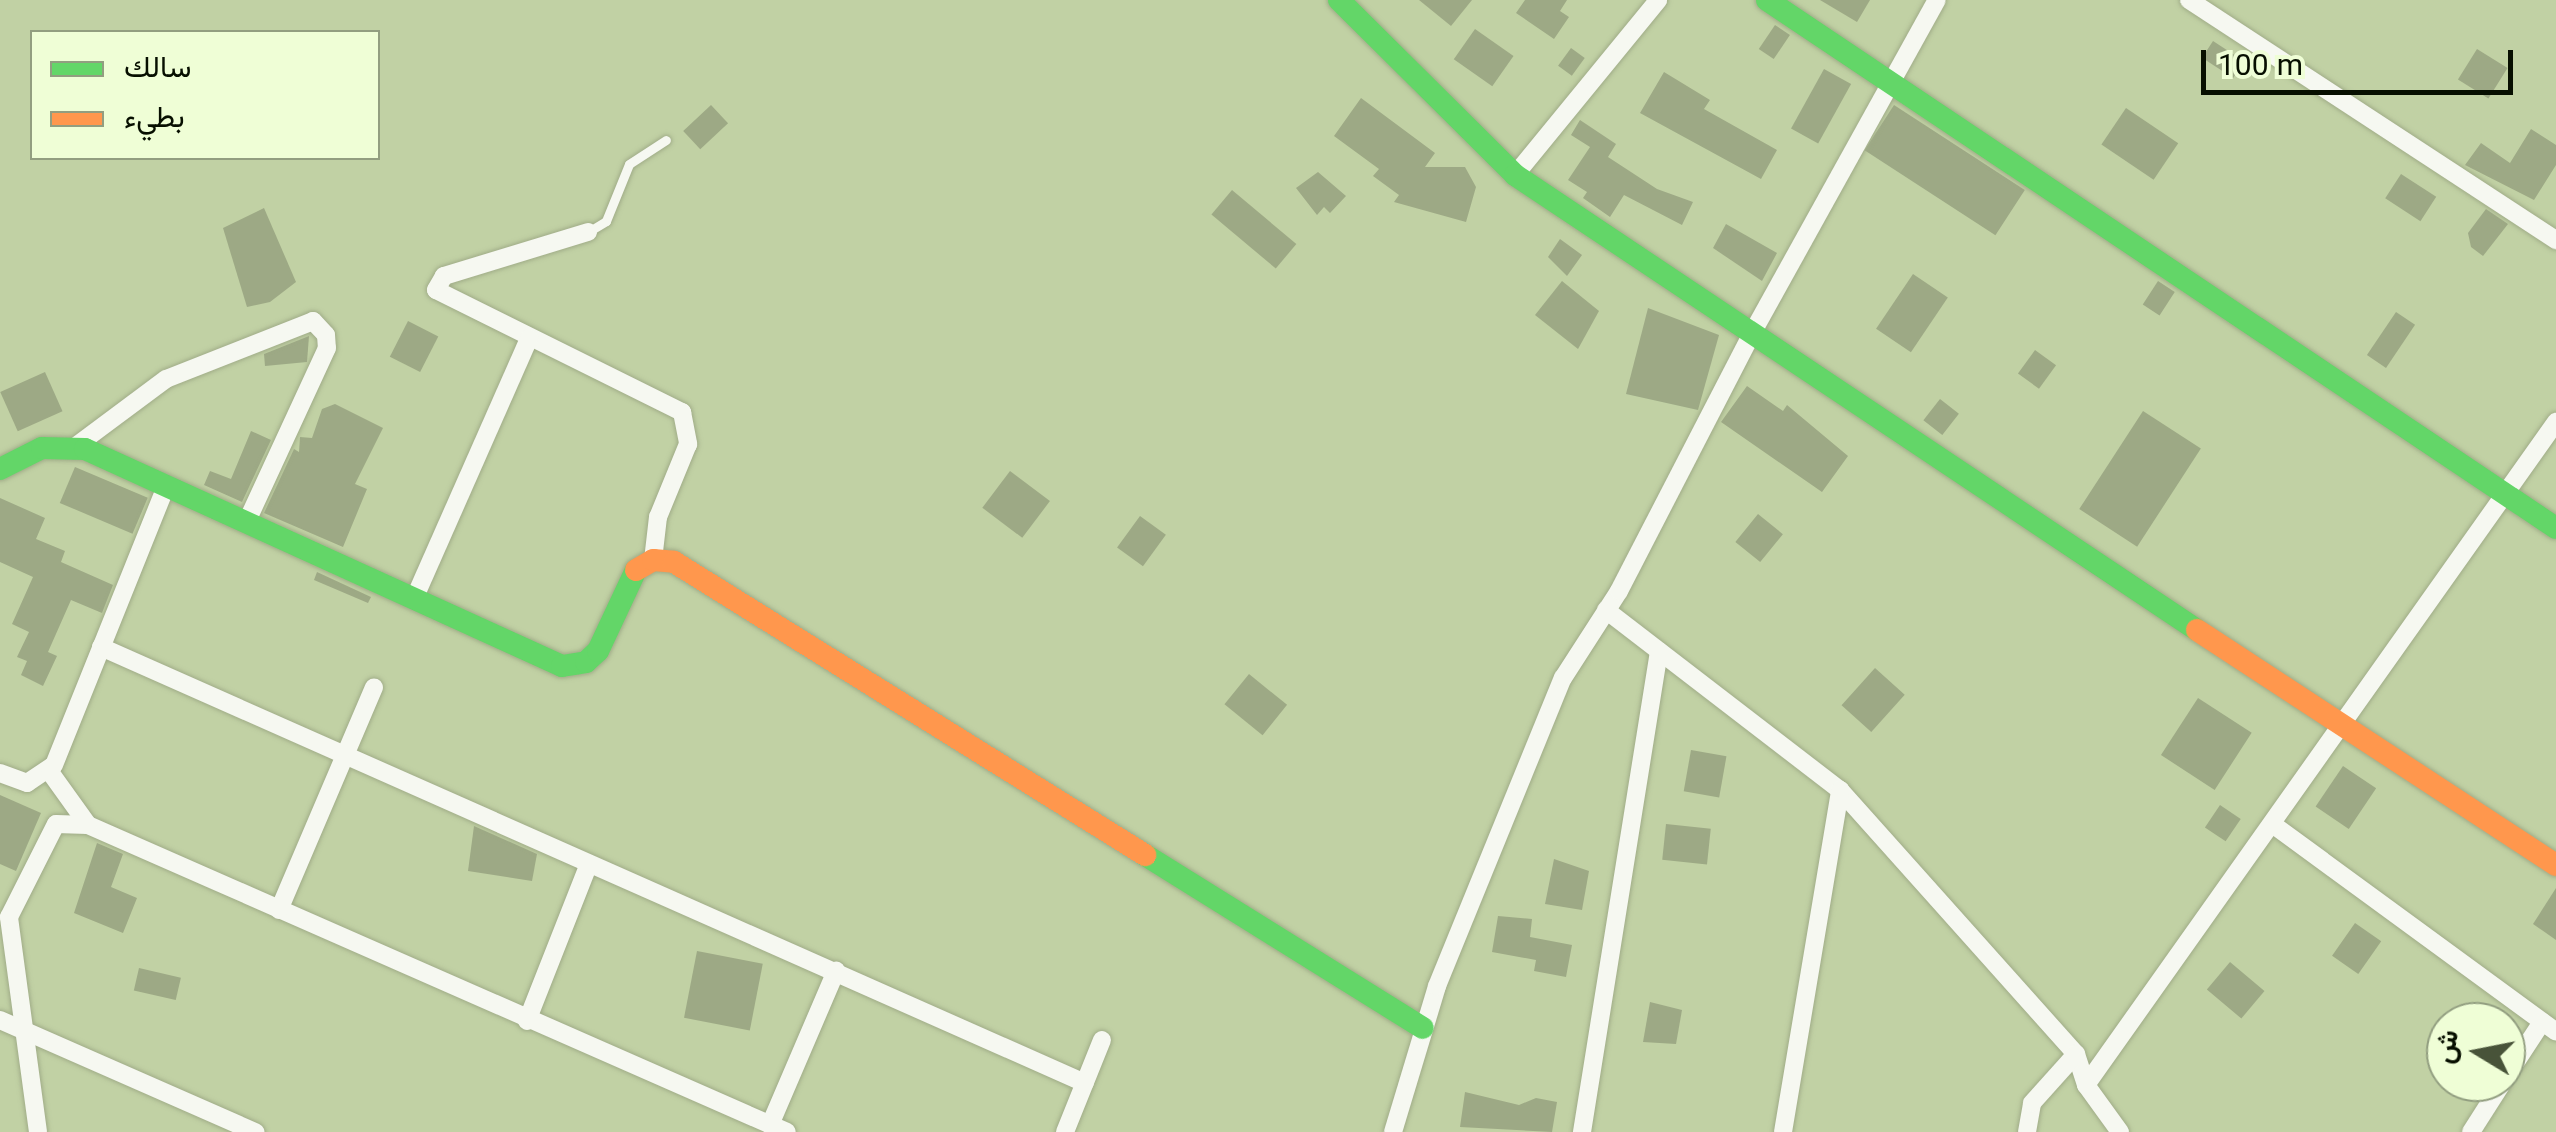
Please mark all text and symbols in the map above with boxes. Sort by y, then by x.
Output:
legend [30,30,380,160]
scale bar [2206,30,2518,92]
text: 100 m [2218,44,2303,91]
text: سالك [124,46,191,93]
text: بطيء [124,96,185,143]
north arrow [2426,1002,2526,1102]
text: ش [2424,1027,2473,1068]

